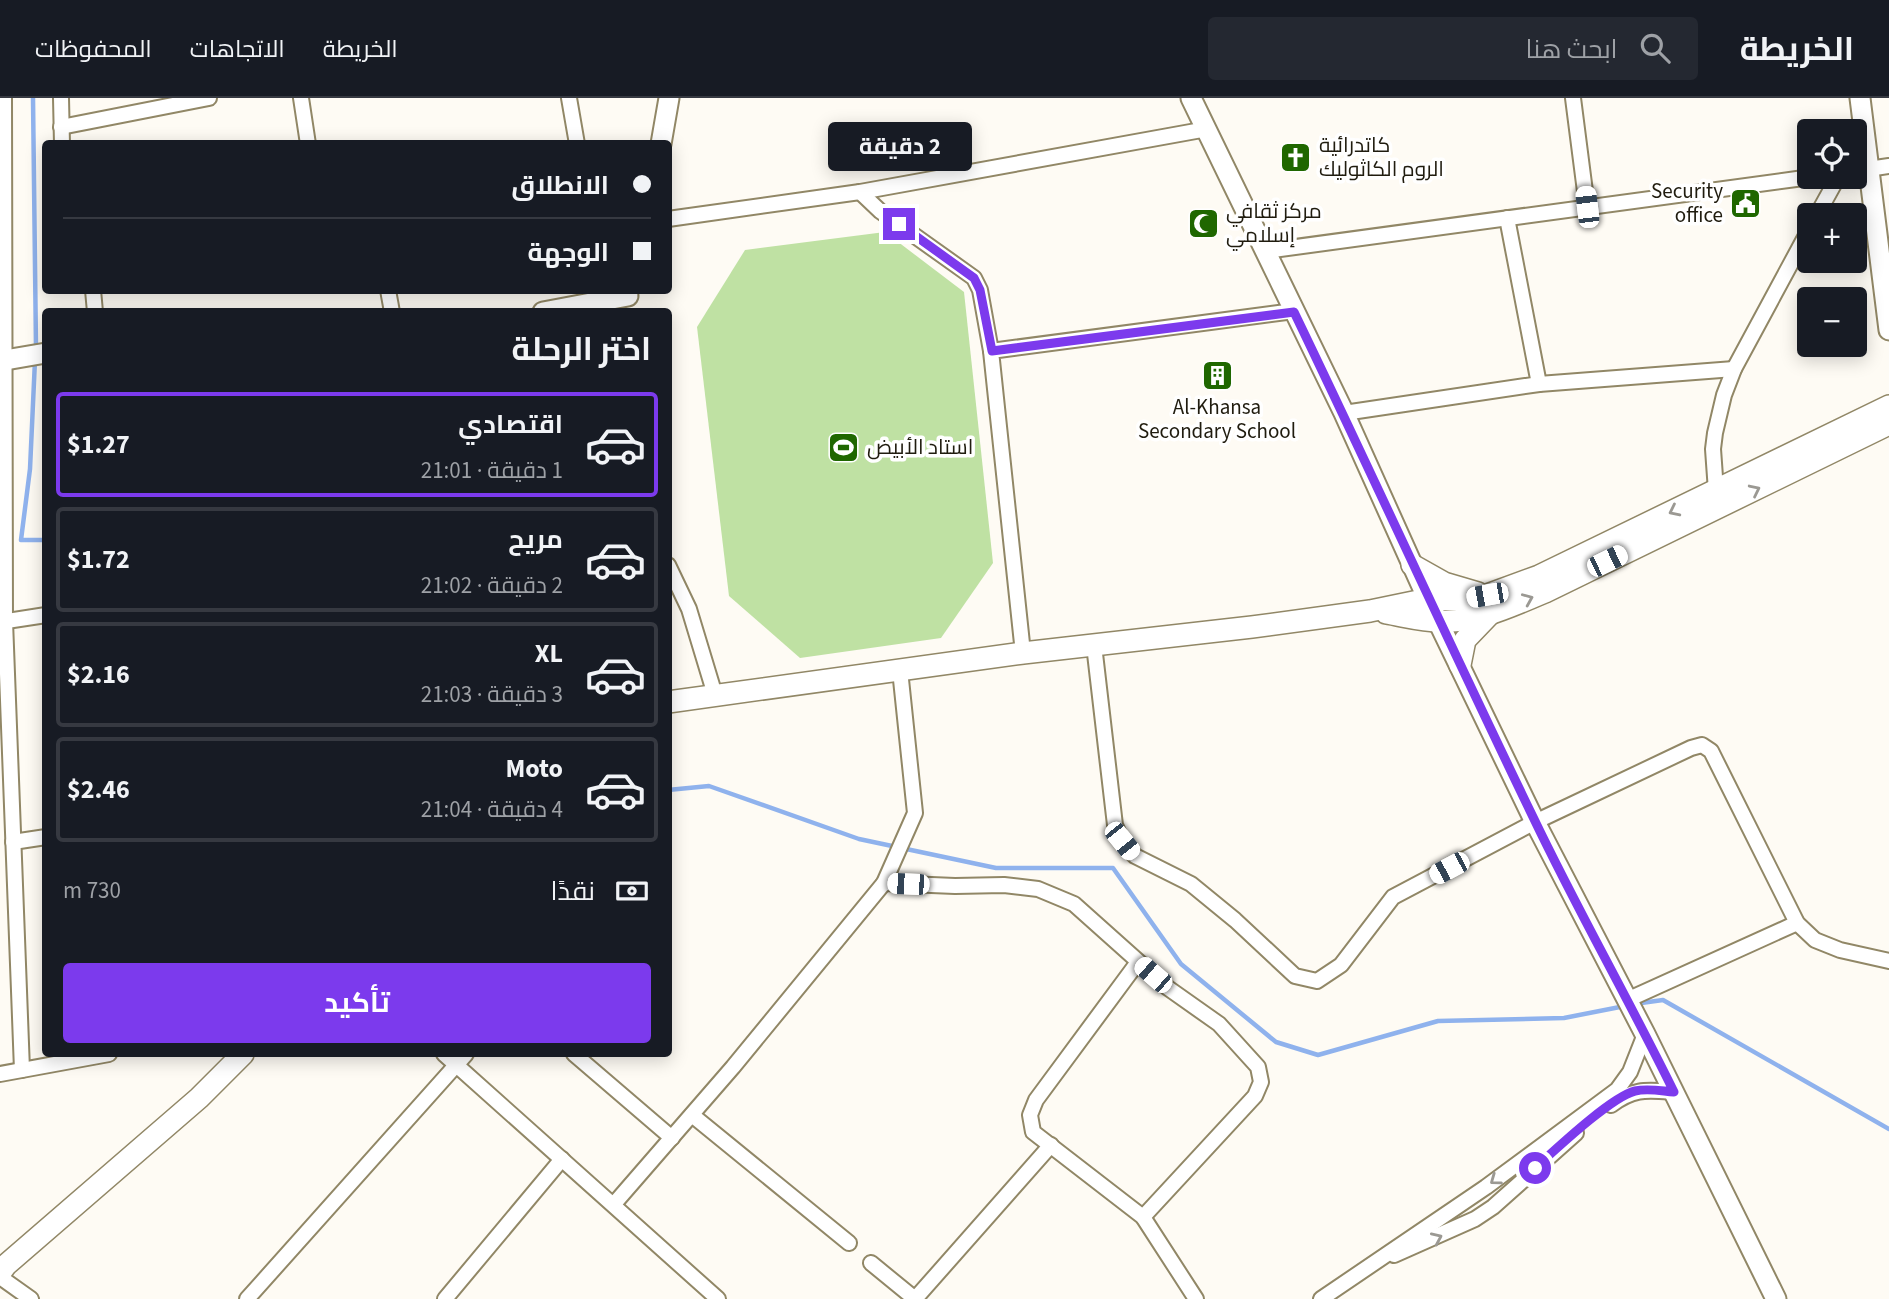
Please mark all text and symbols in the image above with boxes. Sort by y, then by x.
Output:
search box [1208,17,1698,80]
text: الخريطة [1740,26,1854,73]
icon: search [1636,29,1674,67]
text: ابحث هنا [1526,31,1618,68]
text: المحفوظات [35,32,152,67]
text: الاتجاهات [190,32,285,67]
text: الخريطة [323,32,398,67]
map controls [1797,119,1867,357]
button: locate [1797,119,1867,189]
callout: 2 دقيقة [827,122,971,172]
text: 2 دقيقة [859,130,941,163]
place label: كاتدرائية الروم الكاثوليك [1319,130,1444,184]
church icon: كاتدرائية الروم الكاثوليك [1279,140,1313,174]
text: الانطلاق [511,167,609,204]
place label: Security office [1651,176,1723,230]
car [1575,185,1600,229]
public building icon: Security office [1729,186,1763,220]
place label: مركز ثقافي إسلامي [1226,196,1322,251]
button: + [1797,203,1867,273]
mosque icon: مركز ثقافي إسلامي [1186,206,1220,240]
route end [883,208,915,240]
text: الوجهة [528,234,609,271]
button: − [1797,287,1867,357]
text: اختر الرحلة [512,327,651,373]
building icon: Al-Khansa Secondary School [1200,358,1234,392]
place label: Al-Khansa Secondary School [1138,392,1296,446]
text: اقتصادي [458,406,563,443]
icon: car [584,413,647,476]
text: $1.27 [67,426,130,463]
sports icon: استاد الأبيض [827,430,861,464]
place label: استاد الأبيض [867,432,973,462]
text: 1 دقيقة · 21:01 [421,454,563,487]
one-way arrow [1748,485,1760,499]
one-way arrow [1668,503,1681,517]
text: مريح [508,521,563,558]
icon: car [584,528,647,591]
text: $1.72 [67,541,130,578]
car [1584,542,1631,580]
text: 2 دقيقة · 21:02 [421,569,563,602]
car [1465,581,1510,609]
one-way arrow [1520,593,1533,607]
text: XL [535,635,563,672]
icon: car [584,643,647,706]
text: $2.16 [67,656,130,693]
text: 3 دقيقة · 21:03 [421,678,563,711]
text: Moto [506,750,563,787]
icon: car [584,758,647,821]
text: $2.46 [67,771,130,808]
text: 4 دقيقة · 21:04 [421,793,563,826]
car [1101,818,1144,864]
car [1426,849,1473,887]
icon: cash [613,872,651,910]
text: نقدًا [551,873,595,910]
car [887,873,930,895]
text: 730 m [63,874,121,907]
car [1131,953,1176,997]
button: تأكيد [63,963,651,1043]
route start [1519,1152,1551,1184]
one-way arrow [1490,1172,1503,1185]
one-way arrow [1430,1232,1442,1246]

